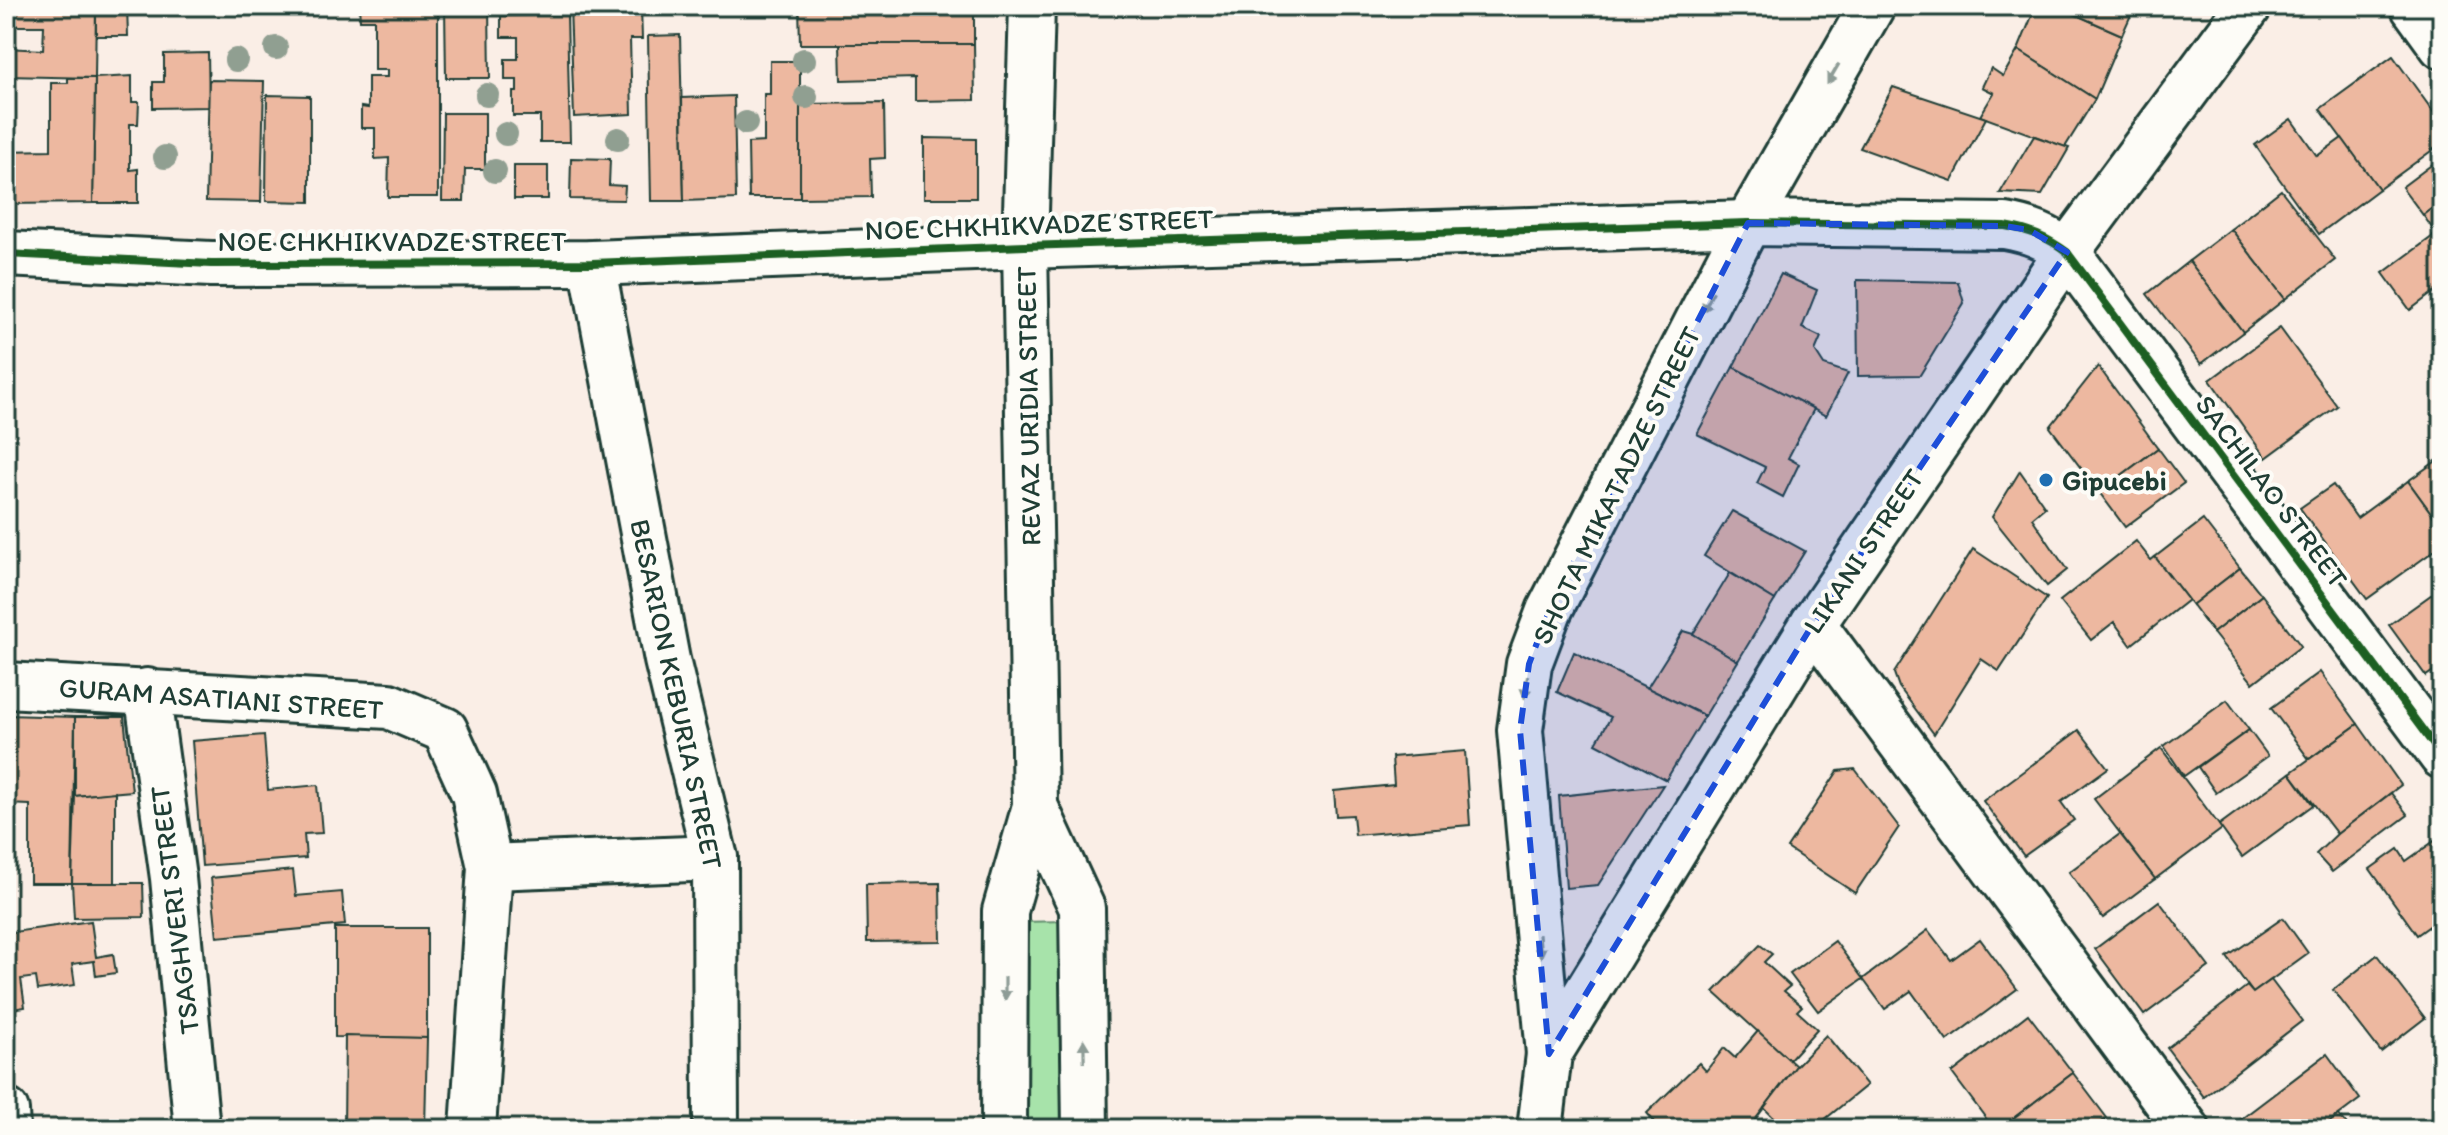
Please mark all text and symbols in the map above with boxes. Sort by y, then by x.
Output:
one-way arrow [1826,63,1840,85]
street label: NOE CHKHIKVADZE STREET [864,201,1214,247]
street label: NOE CHKHIKVADZE STREET [218,224,567,258]
street label: REVAZ URIDIA STREET [1009,266,1047,546]
one-way arrow [1701,290,1714,313]
street label: SHOTA MIKATADZE STREET [1524,321,1708,649]
street label: SACHILAO STREET [2189,388,2356,594]
street label: LIKANI STREET [1795,462,1931,640]
place label: Gipucebi [2062,463,2167,497]
marker: Gipucebi [2037,471,2055,489]
street label: BESARION KEBURIA STREET [623,516,731,872]
street label: GURAM ASATIANI STREET [58,670,385,726]
one-way arrow [1519,675,1532,700]
street label: TSAGHVERI STREET [142,784,206,1036]
one-way arrow [1533,934,1546,959]
one-way arrow [999,977,1011,1002]
one-way arrow [1078,1038,1090,1063]

